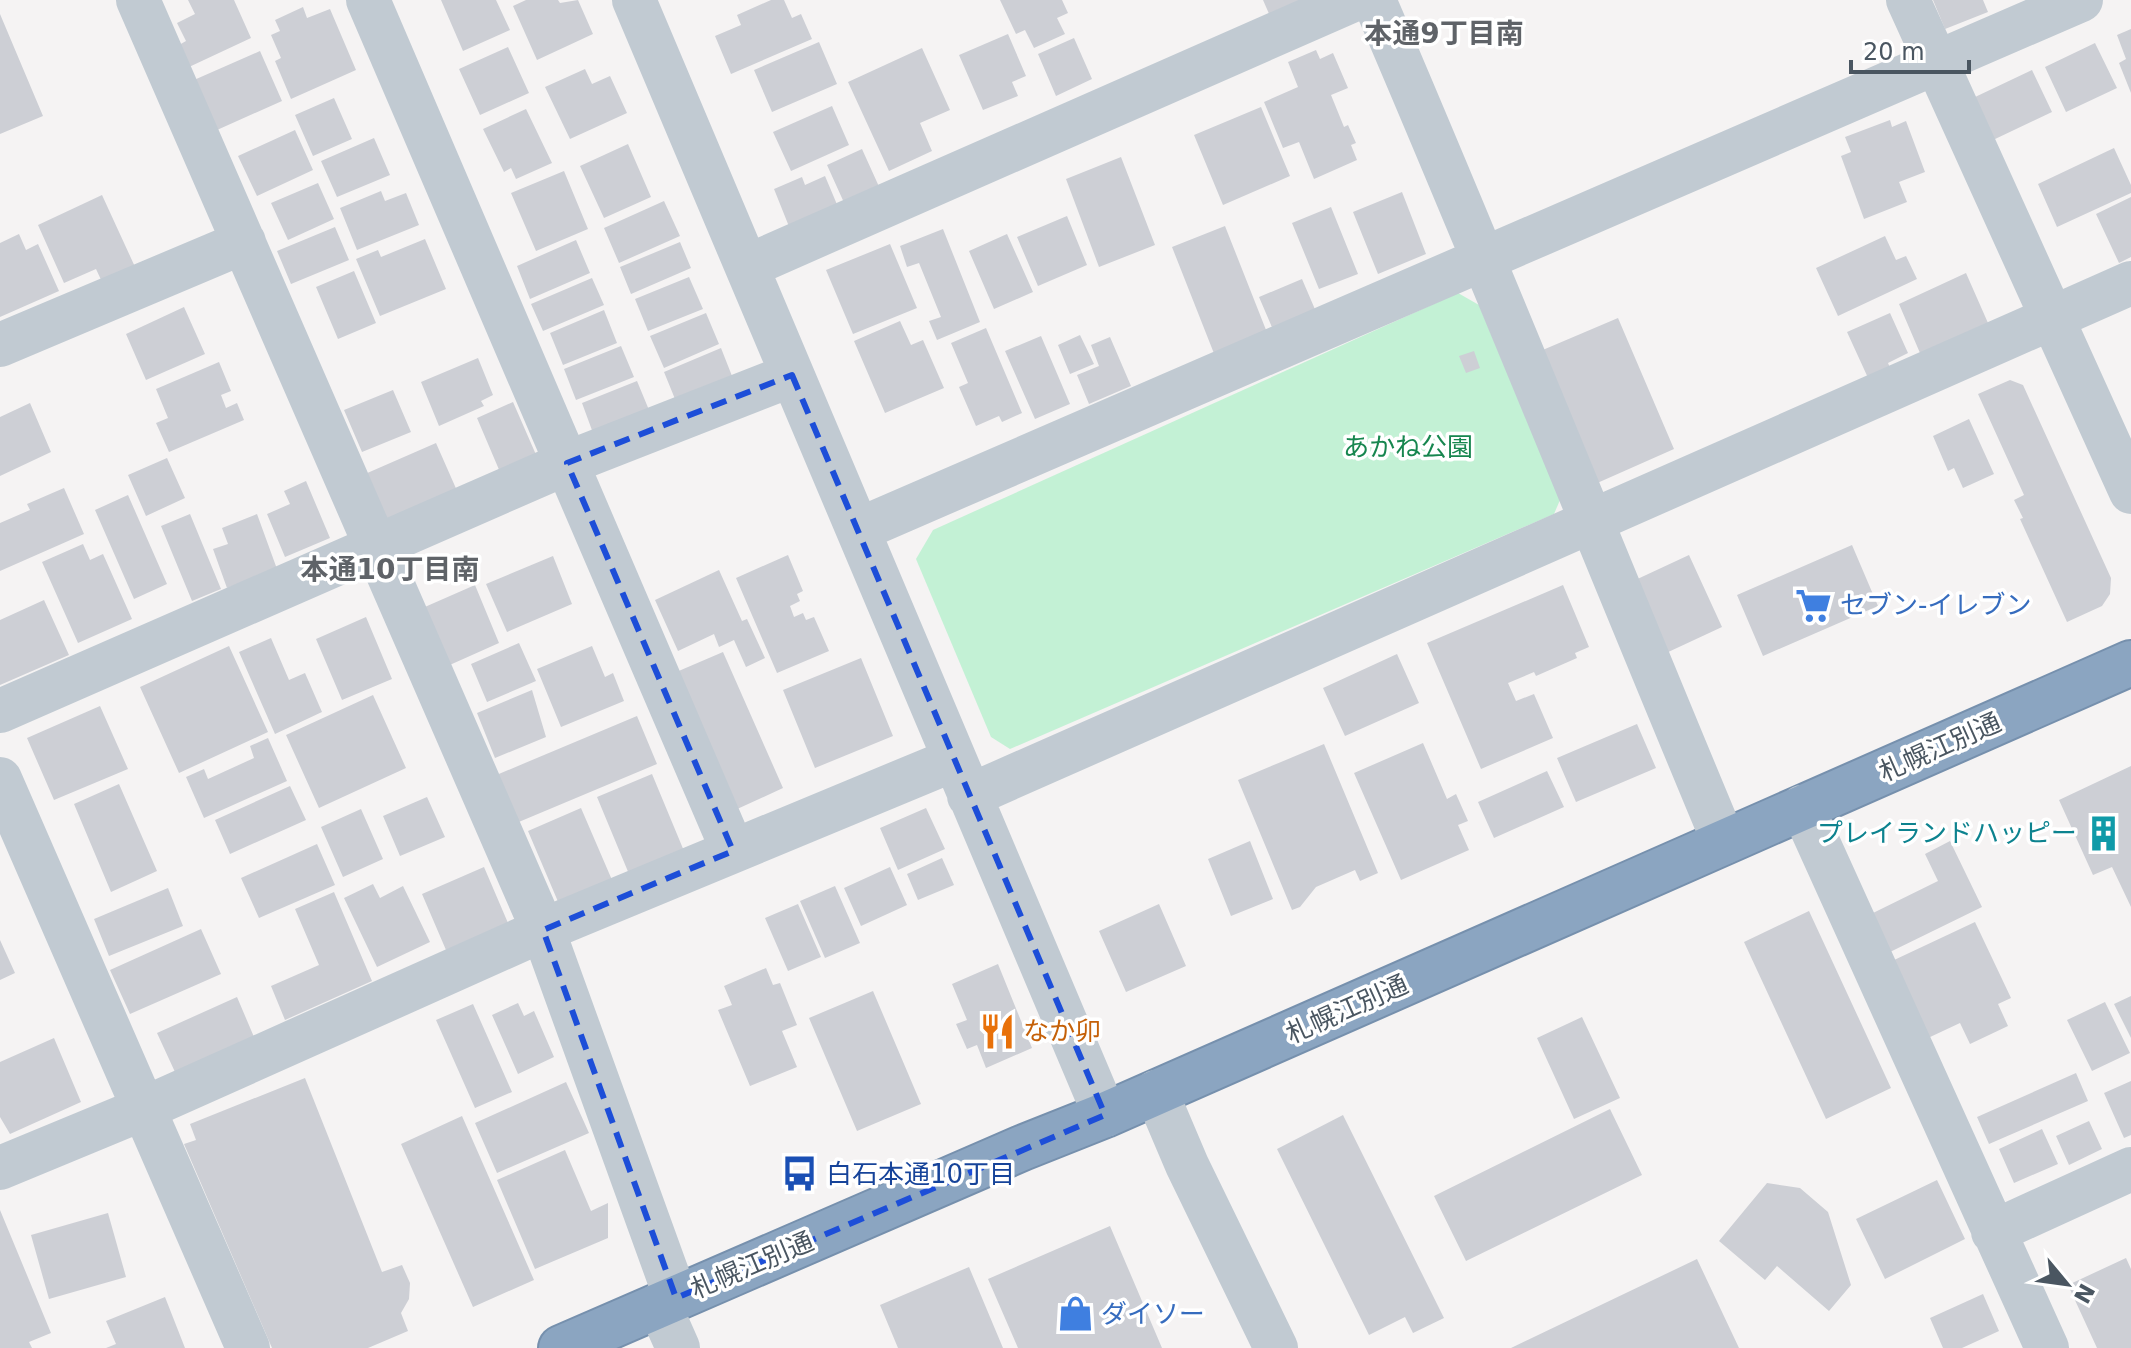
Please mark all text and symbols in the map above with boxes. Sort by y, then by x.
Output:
district label: 本通9丁目南 [1364,17,1524,50]
scale bar [1851,24,1969,74]
text: 20 m [1863,38,1925,66]
park label: あかね公園 [1343,432,1473,462]
district label: 本通10丁目南 [301,553,479,586]
supermarket icon: セブン-イレブン [1795,586,1833,624]
place label: セブン-イレブン [1840,590,2031,620]
street label: 札幌江別通 [1875,707,2005,787]
building icon: プレイランドハッピー [2084,814,2122,852]
place label: プレイランドハッピー [1817,818,2077,848]
street label: 札幌江別通 [1282,969,1412,1049]
restaurant icon: なか卯 [978,1012,1016,1050]
place label: なか卯 [1023,1016,1101,1046]
bus stop icon: 白石本通10丁目 [781,1155,819,1193]
place label: 白石本通10丁目 [826,1159,1015,1189]
street label: 札幌江別通 [686,1226,818,1304]
north arrow [2027,1244,2107,1324]
text: N [2069,1279,2099,1308]
shop icon: ダイソー [1056,1295,1094,1333]
place label: ダイソー [1101,1299,1205,1329]

